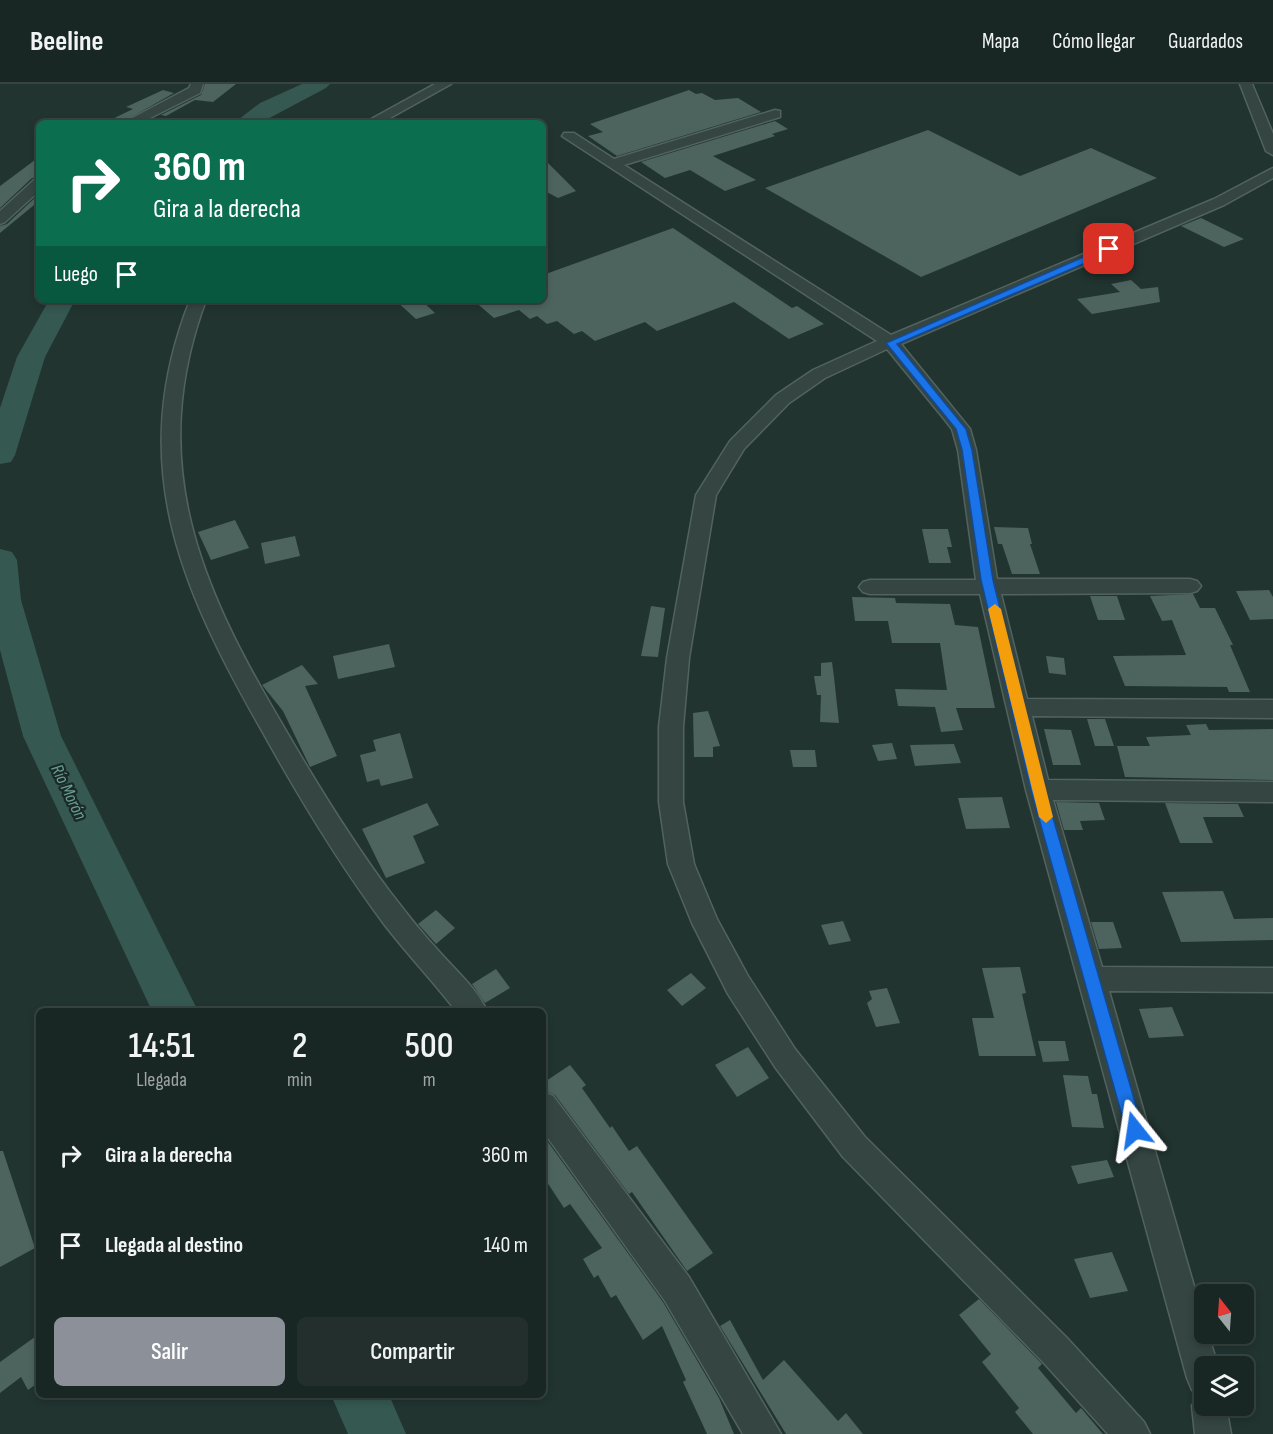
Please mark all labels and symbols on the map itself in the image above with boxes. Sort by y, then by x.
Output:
pin [1083,223,1134,274]
water label: Río Morón [46,761,91,824]
position arrow [1103,1098,1167,1162]
north arrow [1194,1284,1254,1344]

